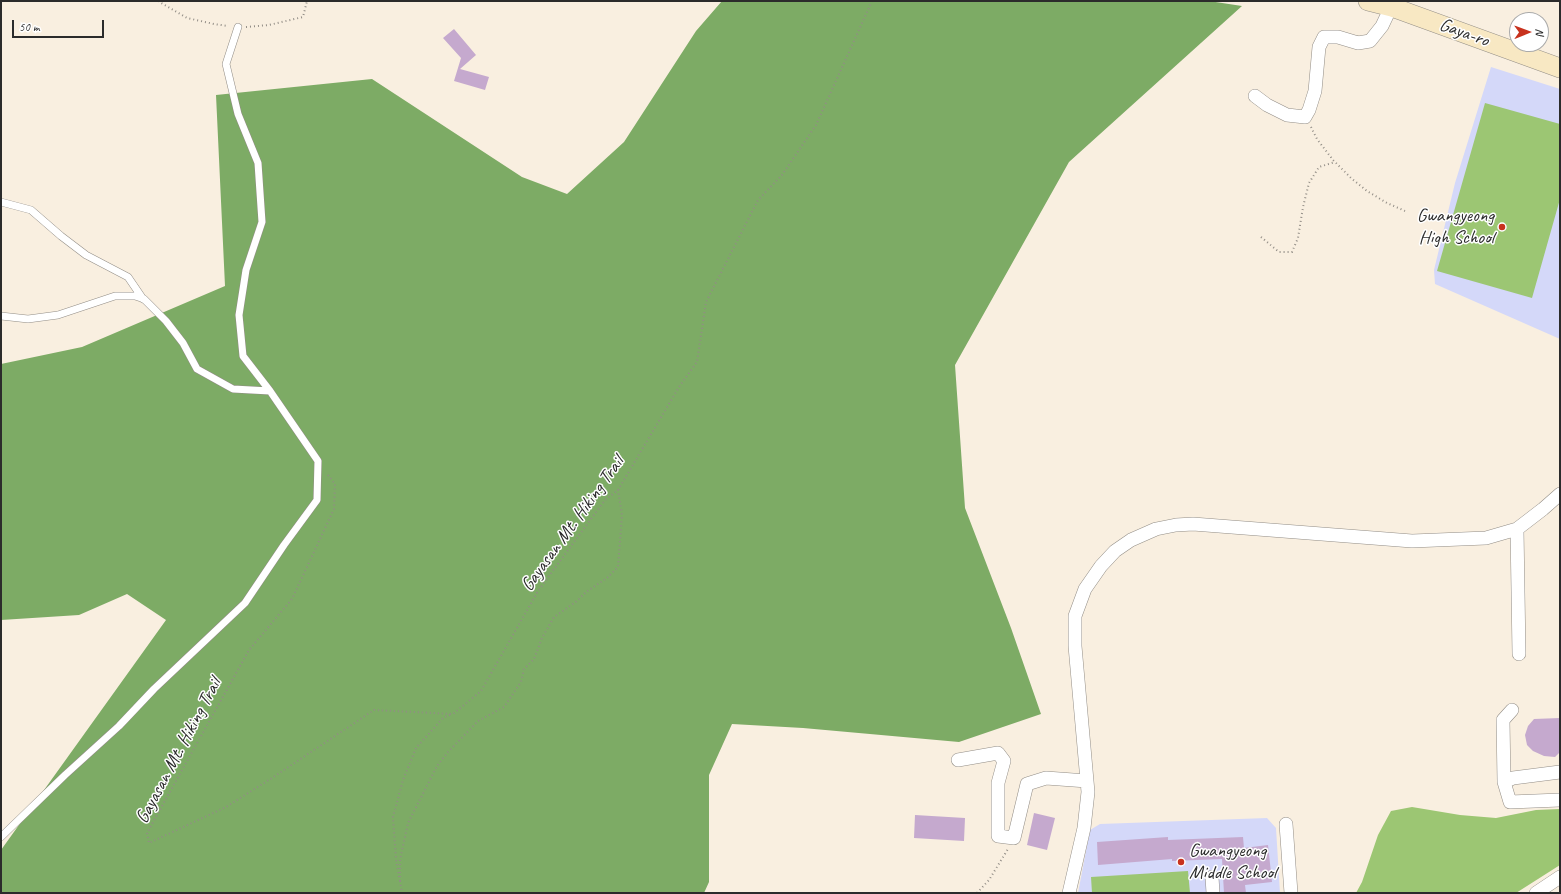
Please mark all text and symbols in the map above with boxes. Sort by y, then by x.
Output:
scale bar [14,12,106,38]
north arrow [1509,12,1549,52]
street label: Gaya-ro [1436,14,1492,52]
text: 50 m [19,19,39,35]
text: N [1533,28,1547,35]
place label: Gwangyeong High School [1417,205,1494,249]
marker: Gwangyeong High School [1497,222,1507,232]
street label: Gayasan Mt. Hiking Trail [516,452,630,596]
street label: Gayasan Mt. Hiking Trail [131,674,227,828]
place label: Gwangyeong Middle School [1189,840,1276,884]
marker: Gwangyeong Middle School [1176,857,1186,867]

